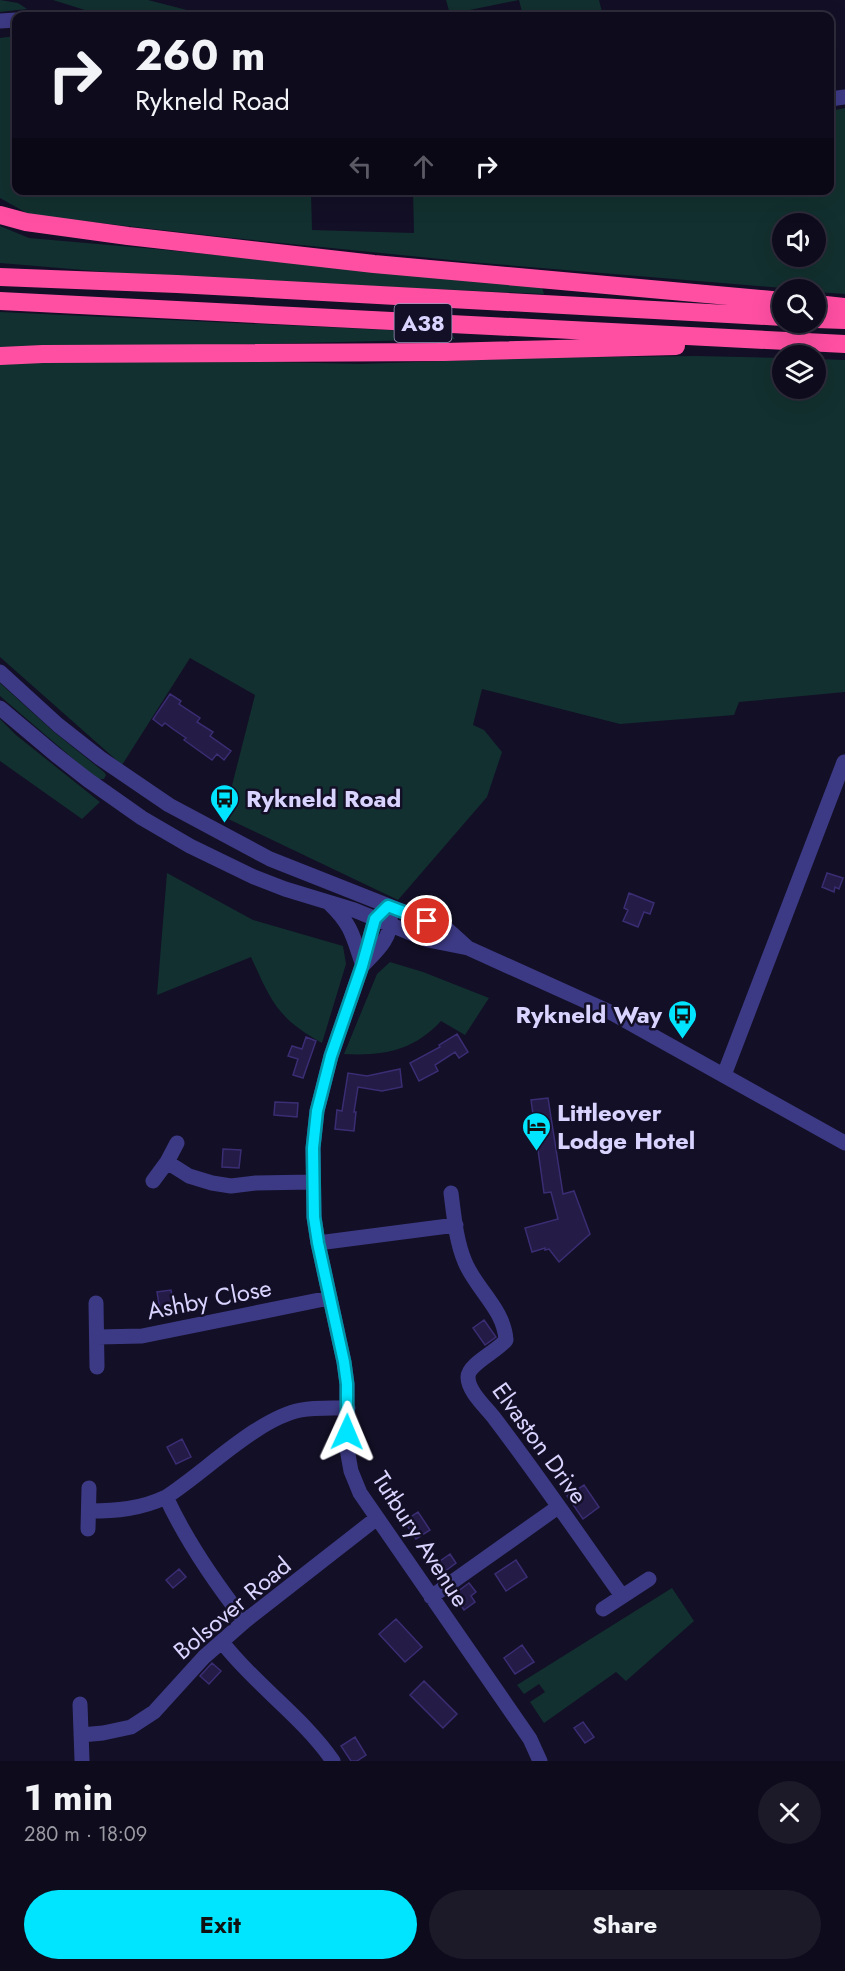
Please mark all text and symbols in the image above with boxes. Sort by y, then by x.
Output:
text: 260 m [135,25,266,86]
icon: right [36,36,114,114]
text: Rykneld Road [135,81,290,120]
icon: left [344,150,377,183]
icon: ahead [407,150,440,183]
icon: right [470,150,503,183]
map controls [772,213,826,399]
button: sound [772,213,826,267]
button: search [772,279,826,333]
road number: A38 [394,304,452,342]
button: layers [772,345,826,399]
place label: Rykneld Road [246,781,401,816]
bus stop icon: Rykneld Road [209,782,241,824]
pin [401,895,452,946]
icon: arrive [410,904,443,937]
place label: Rykneld Way [516,997,662,1032]
bus stop icon: Rykneld Way [667,998,699,1040]
place label: Littleover Lodge Hotel [557,1095,695,1158]
hotel icon: Littleover Lodge Hotel [520,1110,552,1152]
street label: Ashby Close [144,1270,274,1328]
street label: Elvaston Drive [484,1375,596,1511]
position arrow [315,1400,379,1464]
street label: Tutbury Avenue [364,1464,478,1614]
street label: Bolsover Road [166,1548,298,1668]
text: 1 min [24,1771,113,1823]
button: close [758,1781,821,1844]
text: 280 m · 18:09 [24,1820,147,1849]
button: Exit [24,1890,417,1959]
button: Share [429,1890,821,1959]

